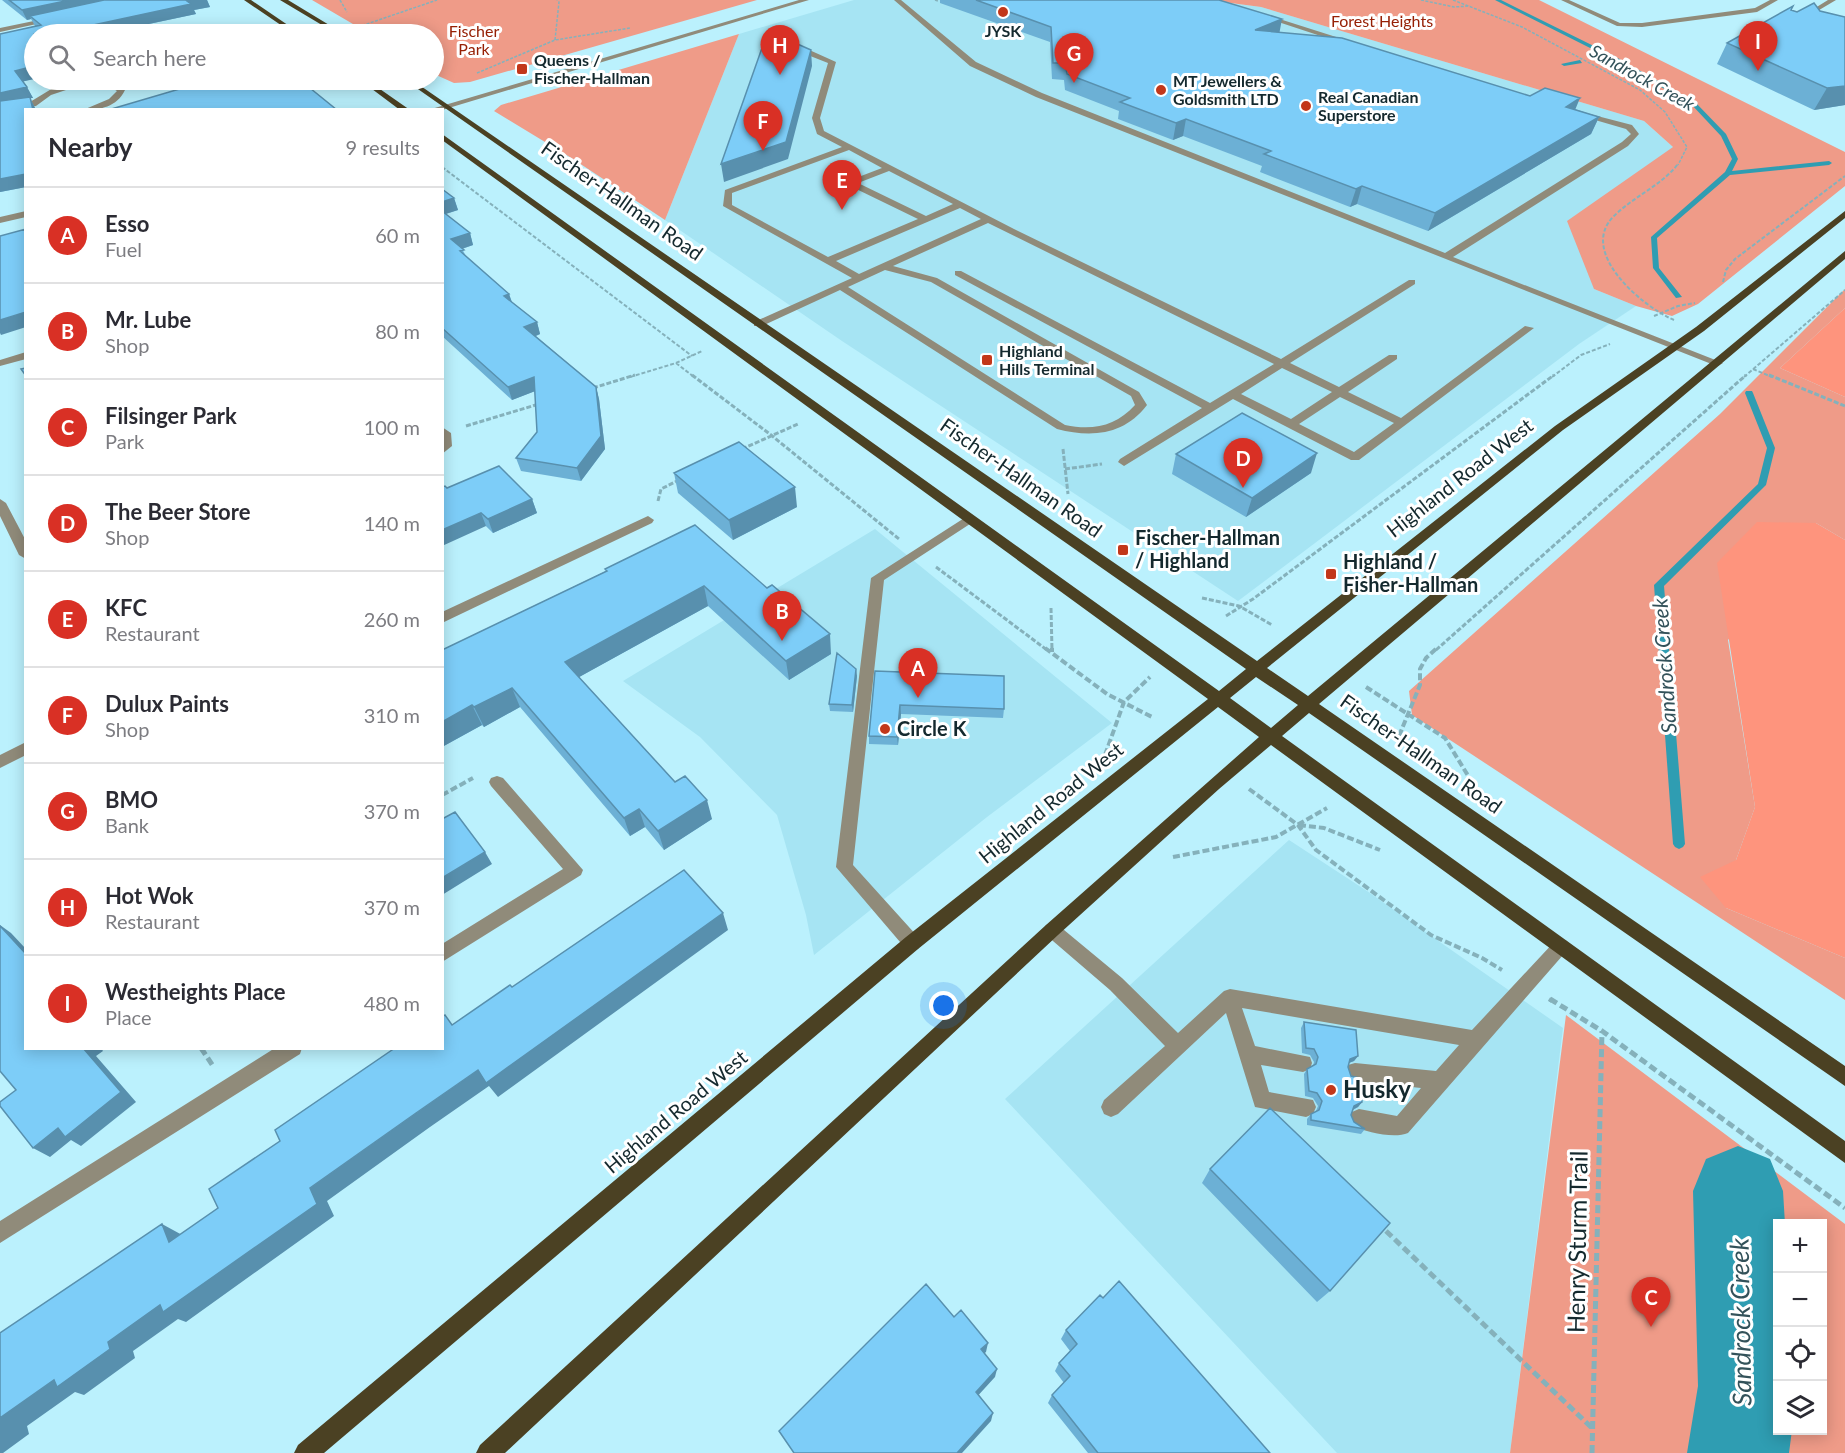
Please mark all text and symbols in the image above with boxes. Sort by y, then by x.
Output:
marker: JYSK [996,5,1010,19]
park label: Forest Heights [1331,11,1433,30]
park label: Fischer Park [449,21,499,58]
place label: JYSK [985,21,1022,40]
pin: I [1738,22,1778,71]
search box [24,24,444,90]
pin: H [760,26,800,75]
pin: G [1054,34,1094,83]
water label: Sandrock Creek [1586,39,1699,115]
icon: search [45,41,78,74]
text: Search here [93,44,206,71]
place label: Queens / Fischer-Hallman [534,50,650,87]
marker: Queens / Fischer-Hallman [515,62,529,76]
place label: MT Jewellers & Goldsmith LTD [1173,71,1282,108]
marker: MT Jewellers & Goldsmith LTD [1154,83,1168,97]
place label: Real Canadian Superstore [1318,87,1418,124]
marker: Real Canadian Superstore [1299,99,1313,113]
pin: F [744,102,783,151]
text: Nearby [48,131,133,163]
text: 9 results [345,135,420,159]
street label: Fischer-Hallman Road [537,135,708,265]
pin: E [822,160,862,210]
text: Esso [105,210,149,237]
text: A [61,223,74,247]
text: 60 m [375,223,420,247]
text: Fuel [105,237,142,261]
text: Mr. Lube [105,306,191,333]
text: B [61,319,74,343]
text: 80 m [375,319,420,343]
text: Shop [105,333,149,357]
place label: Highland Hills Terminal [999,341,1094,378]
marker: Highland Hills Terminal [980,353,994,367]
text: Filsinger Park [105,402,237,429]
street label: Fischer-Hallman Road [936,412,1107,542]
street label: Highland Road West [1382,413,1537,542]
text: C [61,415,74,439]
text: 100 m [364,415,420,439]
text: Park [105,429,144,453]
pin: D [1224,438,1262,488]
text: The Beer Store [105,498,250,525]
text: D [60,511,75,535]
text: 140 m [364,511,420,535]
text: Shop [105,525,149,549]
place label: Fischer-Hallman / Highland [1135,525,1280,572]
marker: Fischer-Hallman / Highland [1116,543,1130,557]
place label: Highland / Fisher-Hallman [1343,549,1478,596]
marker: Highland / Fisher-Hallman [1324,567,1338,581]
pin: B [762,592,802,641]
text: KFC [105,594,147,621]
water label: Sandrock Creek [1646,597,1681,735]
text: E [62,607,73,631]
text: 260 m [364,607,420,631]
text: Restaurant [105,621,200,645]
pin: A [898,648,938,698]
street label: Fischer-Hallman Road [1336,688,1507,818]
text: Dulux Paints [105,690,229,717]
text: F [62,703,73,727]
text: 310 m [364,703,420,727]
place label: Circle K [897,716,967,740]
text: Shop [105,717,149,741]
marker: Circle K [878,722,892,736]
street label: Highland Road West [973,737,1127,868]
text: BMO [105,786,158,813]
text: G [60,799,75,823]
text: 370 m [364,799,420,823]
text: Bank [105,813,149,837]
text: Hot Wok [105,882,194,909]
text: H [60,895,75,919]
text: 370 m [364,895,420,919]
text: Restaurant [105,909,200,933]
text: Westheights Place [105,978,286,1005]
text: I [65,991,70,1015]
text: 480 m [364,991,420,1015]
your location [929,991,958,1020]
text: Place [105,1005,152,1029]
street label: Highland Road West [599,1045,752,1178]
place label: Husky [1343,1074,1411,1103]
marker: Husky [1324,1083,1338,1097]
street label: Henry Sturm Trail [1560,1150,1593,1333]
map controls [1773,1219,1827,1435]
button: + [1773,1219,1827,1273]
water label: Sandrock Creek [1723,1237,1757,1406]
button: − [1773,1273,1827,1327]
pin: C [1632,1278,1670,1327]
button: locate [1773,1327,1827,1381]
button: layers [1773,1381,1827,1435]

